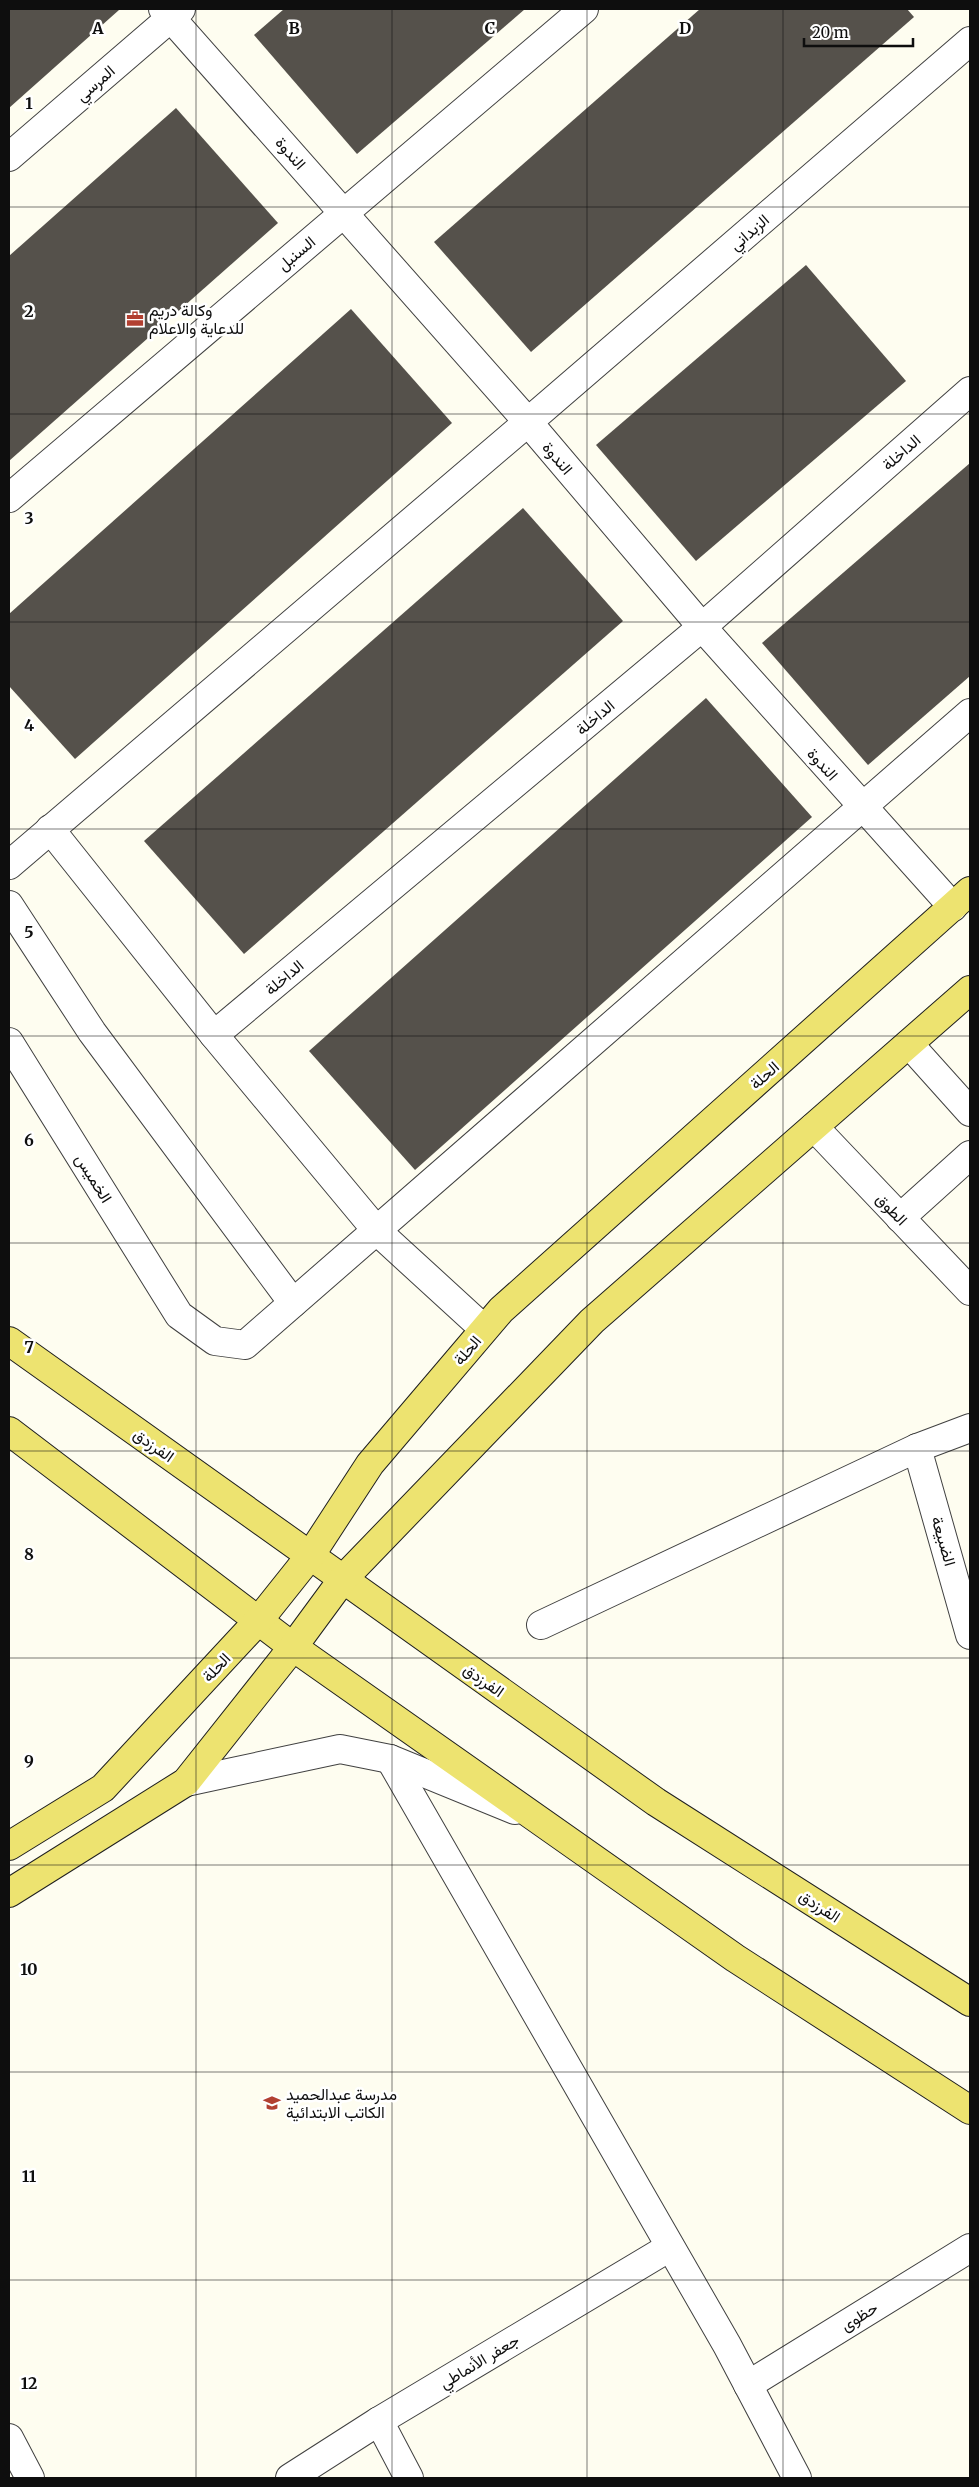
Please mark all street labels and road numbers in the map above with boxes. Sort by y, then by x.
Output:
street label: المرسي [71,61,121,108]
street label: الندوة [271,133,311,174]
street label: الزبداني [725,209,776,258]
street label: السنبل [273,231,320,275]
street label: الداخلة [878,430,924,474]
street label: الندوة [538,437,577,479]
street label: الداخلة [571,695,619,739]
street label: الندوة [803,744,843,785]
street label: الداخلة [260,955,308,999]
street label: الحلة [745,1057,783,1093]
street label: الخميس [70,1150,117,1207]
street label: الطوق [871,1189,912,1230]
street label: الحلة [449,1331,485,1369]
street label: الفرزدق [129,1424,178,1467]
street label: الضبيعة [927,1514,961,1568]
street label: الحلة [198,1648,234,1686]
street label: الفرزدق [459,1659,508,1702]
street label: الفرزدق [795,1885,844,1928]
street label: حظوى [837,2297,882,2336]
street label: جعفر الأنماطي [436,2329,525,2396]

